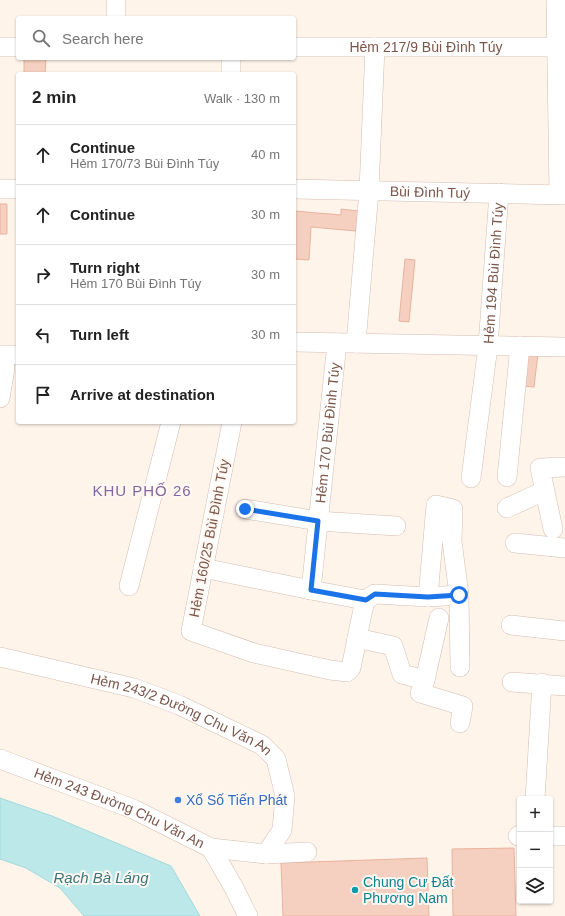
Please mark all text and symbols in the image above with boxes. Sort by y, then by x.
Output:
search box [16,16,296,60]
icon: search [30,27,52,49]
text: Search here [62,30,144,47]
street label: Hẻm 217/9 Bùi Đình Túy [349,39,503,55]
text: 2 min [32,88,76,107]
text: Walk · 130 m [204,91,280,106]
text: Continue [70,139,135,156]
icon: ahead [32,144,54,166]
text: 40 m [251,147,280,162]
text: Hẻm 170/73 Bùi Đình Túy [70,156,219,171]
street label: Bùi Đình Tuý [390,183,470,201]
street label: Hẻm 194 Bùi Đình Túy [480,202,506,344]
icon: ahead [32,204,54,226]
text: Continue [70,206,135,223]
text: 30 m [251,207,280,222]
text: Turn right [70,259,140,276]
icon: right [32,264,54,286]
text: 30 m [251,267,280,282]
text: Hẻm 170 Bùi Đình Túy [70,276,201,291]
icon: left [32,324,54,346]
text: Turn left [70,326,129,343]
text: 30 m [251,327,280,342]
street label: Hẻm 170 Bùi Đình Túy [312,362,343,504]
icon: arrive [32,384,54,406]
text: Arrive at destination [70,386,215,403]
street label: Hẻm 160/25 Bùi Đình Túy [186,458,232,618]
district label: KHU PHỐ 26 [92,482,192,499]
route end [236,500,254,518]
route start [450,586,468,604]
street label: Hẻm 243/2 Đường Chu Văn An [89,670,275,758]
street label: Hẻm 243 Đường Chu Văn An [32,765,207,851]
place label: Xổ Số Tiến Phát [186,792,287,808]
marker: Xổ Số Tiến Phát [173,795,183,805]
map controls [517,796,553,904]
button: + [517,796,553,832]
button: − [517,832,553,868]
button: layers [517,868,553,904]
water label: Rạch Bà Láng [53,869,149,886]
place label: Chung Cư Đất Phương Nam [363,874,453,906]
marker: Chung Cư Đất Phương Nam [350,885,360,895]

